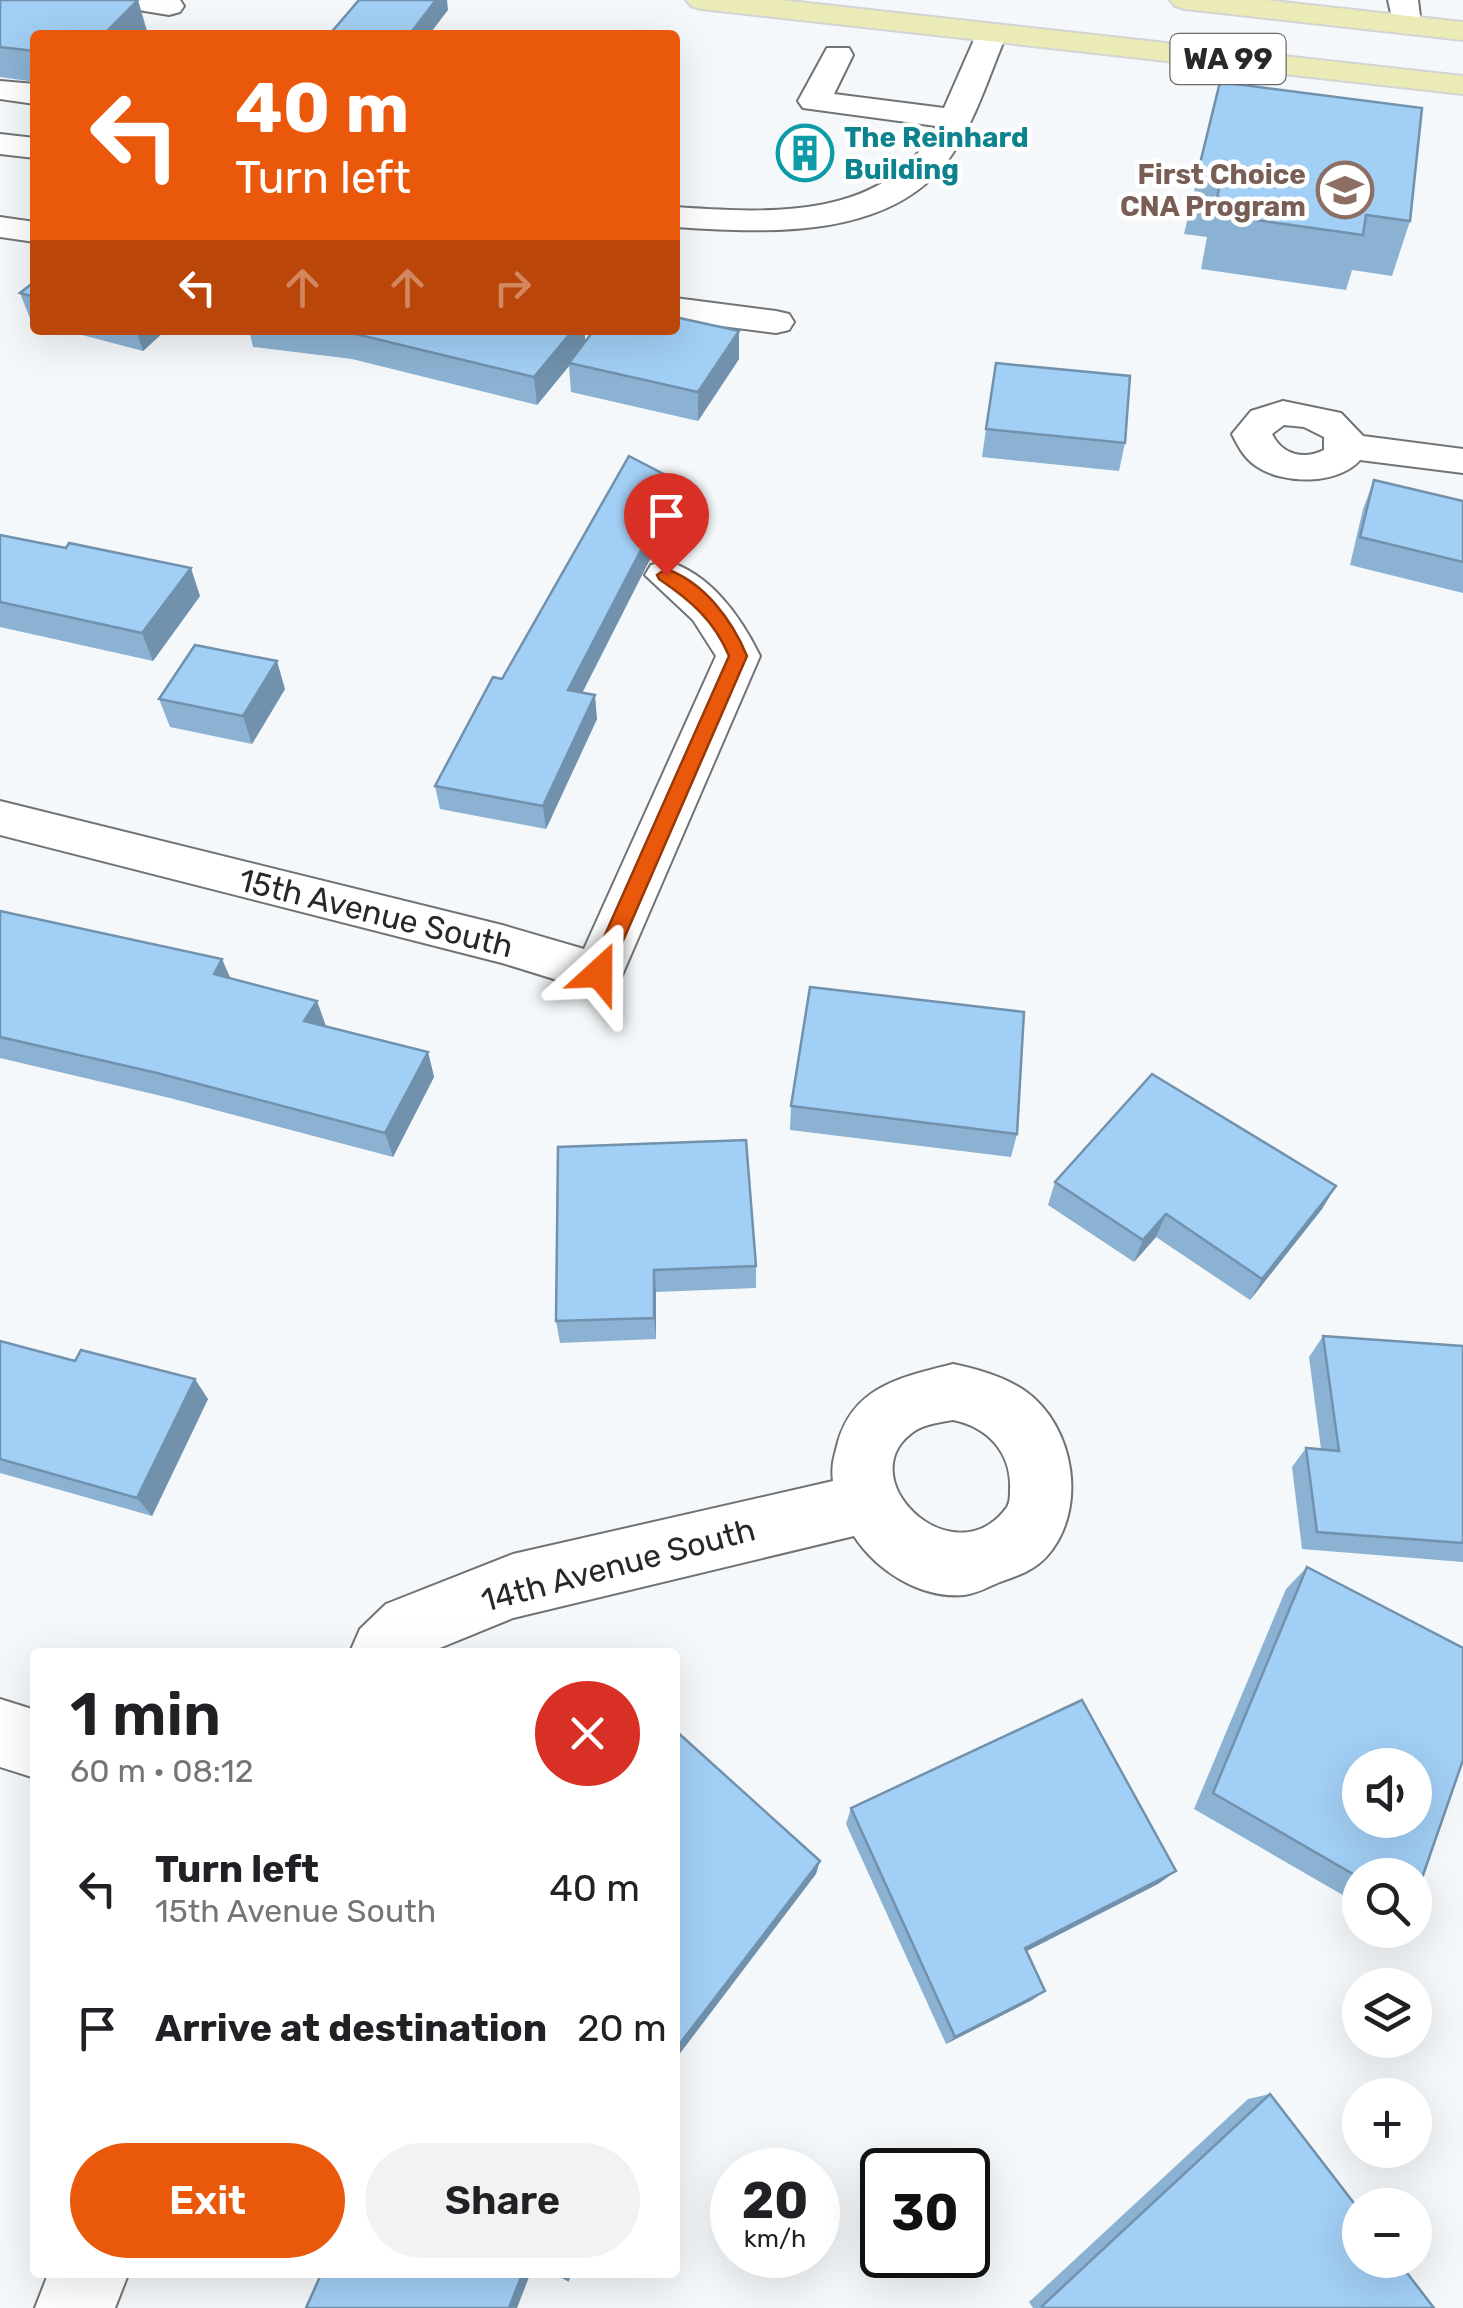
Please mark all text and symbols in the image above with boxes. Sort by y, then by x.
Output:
road number: WA 99 [1170,34,1286,84]
text: 40 m [235,67,409,150]
icon: left [70,70,200,200]
place label: The Reinhard Building [844,121,1029,186]
building icon: The Reinhard Building [775,123,835,183]
text: Turn left [235,151,411,204]
place label: First Choice CNA Program [1120,158,1306,223]
school or university icon: First Choice CNA Program [1315,160,1375,220]
icon: left [170,260,225,315]
icon: ahead [275,260,330,315]
icon: ahead [380,260,435,315]
icon: right [485,260,540,315]
pin [624,473,709,576]
icon: arrive [639,488,694,543]
street label: 15th Avenue South [235,861,517,965]
position arrow [547,921,651,1025]
street label: 14th Avenue South [477,1510,759,1620]
text: 1 min [70,1679,221,1750]
button: close [535,1681,640,1786]
map controls [1342,1748,1432,2278]
button: sound [1342,1748,1432,1838]
text: 60 m · 08:12 [70,1752,254,1790]
text: Turn left [155,1846,319,1892]
button: search [1342,1858,1432,1948]
icon: left [70,1861,125,1916]
text: 40 m [549,1865,640,1911]
text: 15th Avenue South [155,1892,436,1930]
button: layers [1342,1968,1432,2058]
icon: arrive [70,2001,125,2056]
text: Arrive at destination [155,2005,547,2051]
text: 20 m [577,2005,667,2051]
button: + [1342,2078,1432,2168]
button: Exit [70,2143,345,2258]
button: Share [365,2143,640,2258]
speed limit sign: 30 [860,2148,990,2278]
text: 20 [742,2171,808,2231]
button: − [1342,2188,1432,2278]
text: km/h [744,2224,806,2253]

